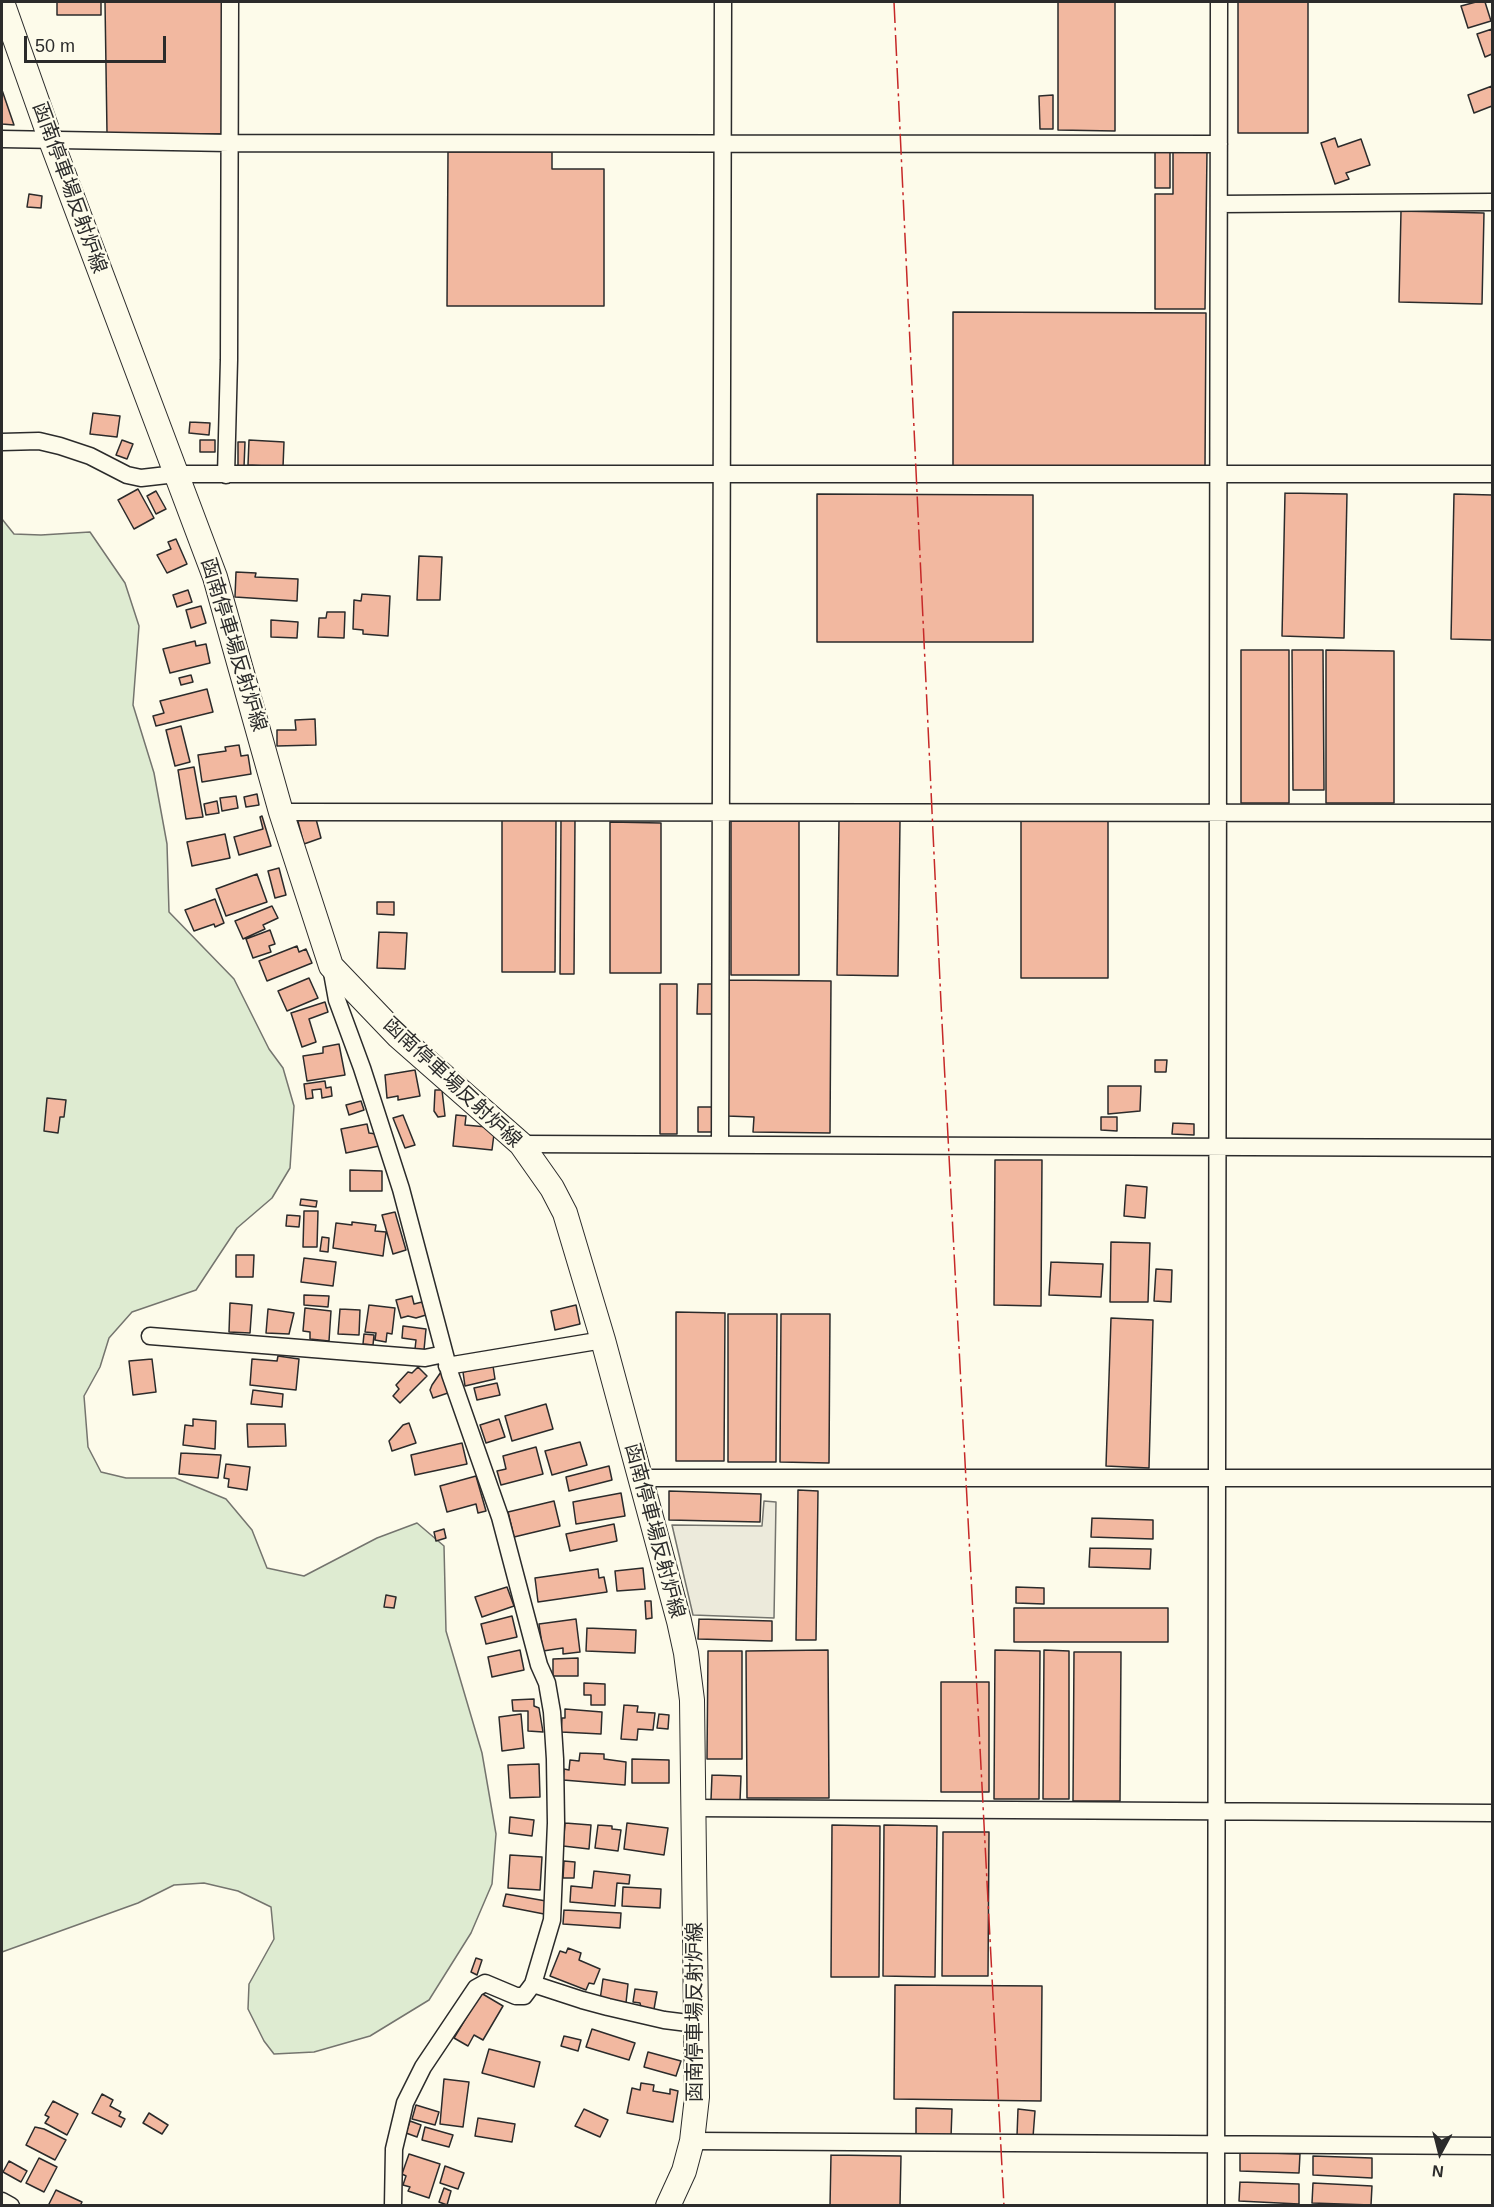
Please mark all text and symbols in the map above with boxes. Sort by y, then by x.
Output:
scale bar [27,24,170,62]
text: 50 m [35,36,75,56]
street label: 函南停車場反射炉線 [27,99,111,277]
street label: 函南停車場反射炉線 [195,555,271,735]
street label: 函南停車場反射炉線 [378,1013,526,1153]
street label: 函南停車場反射炉線 [619,1441,689,1621]
street label: 函南停車場反射炉線 [683,1922,707,2102]
north arrow [1410,2123,1470,2183]
text: N [1431,2162,1445,2181]

